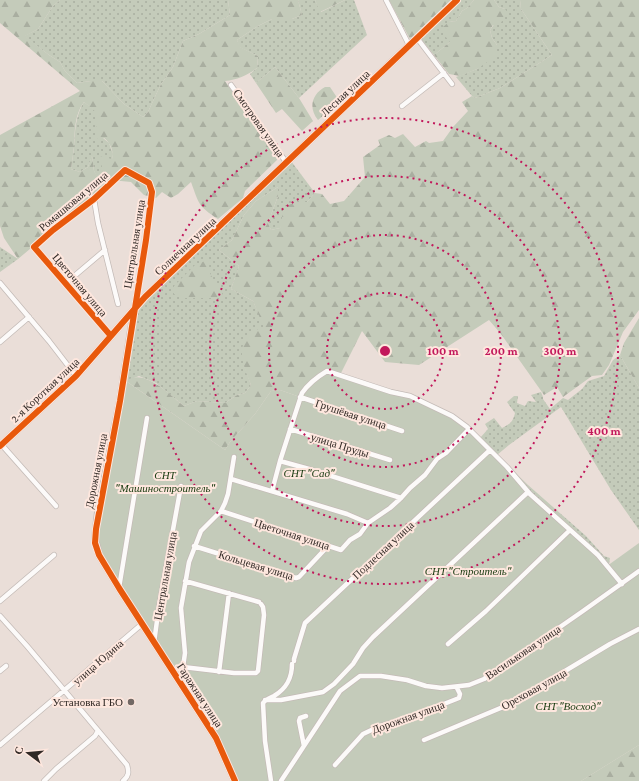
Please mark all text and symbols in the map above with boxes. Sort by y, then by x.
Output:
street label: Лесная улица [318,67,372,119]
street label: Смотровая улица [231,87,287,159]
street label: Ромашковая улица [36,169,110,233]
street label: Центральная улица [121,199,147,289]
street label: Солнечная улица [152,215,218,277]
street label: Цветочная улица [50,251,110,319]
centre of rings [378,344,392,358]
text: 100 m [427,344,460,358]
text: 200 m [484,344,518,358]
text: 300 m [544,344,577,358]
street label: 2-я Короткая улица [8,355,82,425]
street label: Грушёвая улица [314,397,388,431]
text: 400 m [587,424,622,438]
street label: улица Пруды [309,430,371,460]
street label: Дорожная улица [83,432,109,510]
park label: СНТ "Сад" [284,467,335,479]
park label: СНТ "Машиностроитель" [115,469,215,494]
street label: Цветочная улица [253,516,331,552]
street label: Подлесная улица [350,518,416,581]
street label: Центральная улица [151,531,179,621]
street label: Кольцевая улица [217,548,295,582]
park label: СНТ "Строитель" [425,565,512,577]
street label: Васильковая улица [483,622,563,682]
street label: улица Юдина [70,637,126,687]
street label: Гаражная улица [175,661,225,729]
street label: Ореховая улица [499,666,569,712]
place label: Установка ГБО [53,696,123,708]
marker: Установка ГБО [126,697,136,707]
street label: Дорожная улица [370,698,446,736]
park label: СНТ "Восход" [536,700,601,712]
north arrow [8,733,48,773]
text: С [12,745,25,756]

